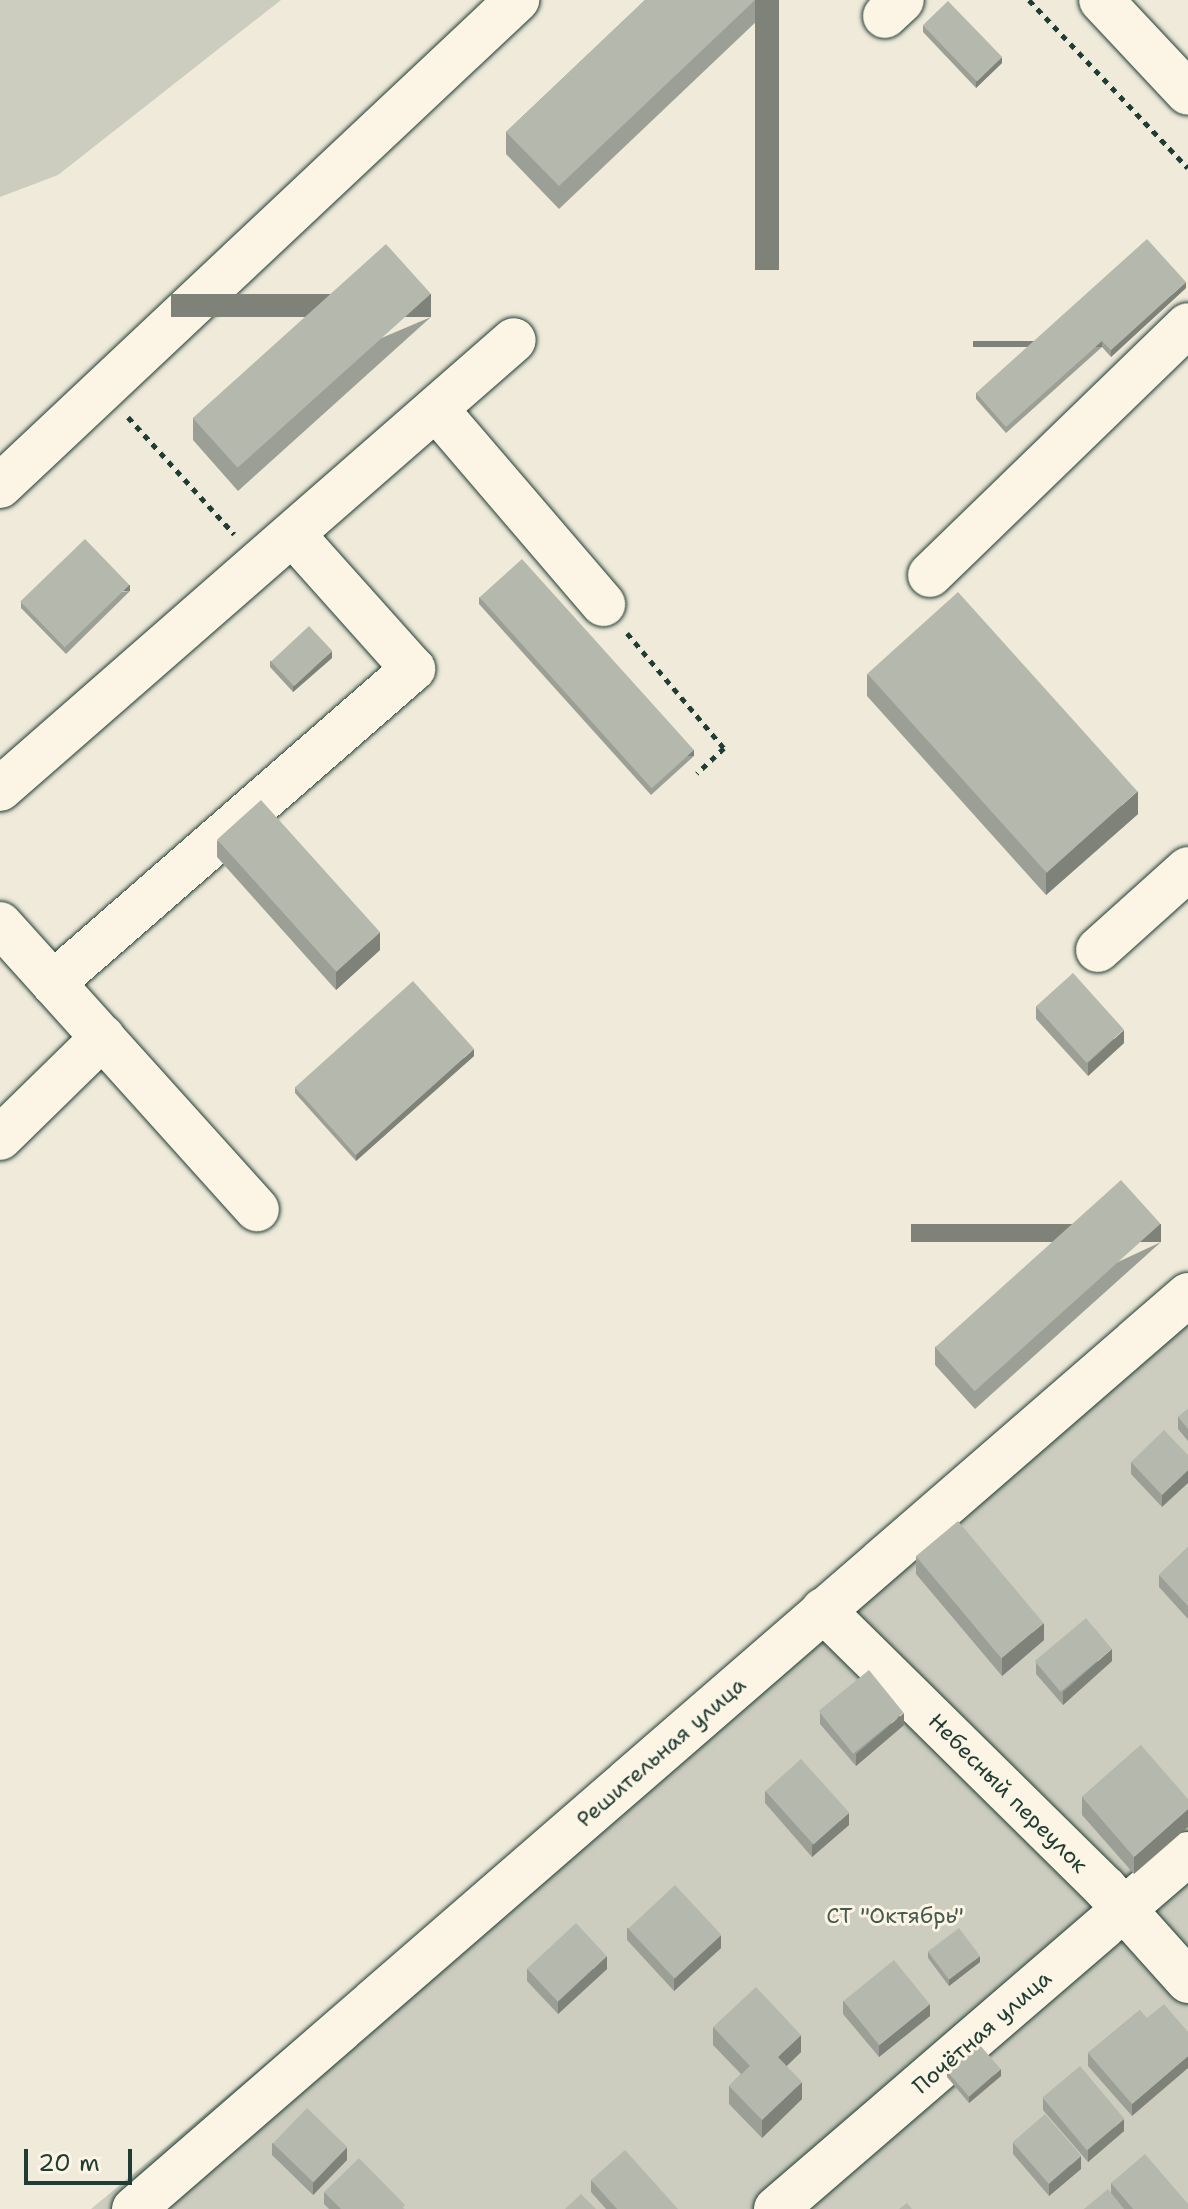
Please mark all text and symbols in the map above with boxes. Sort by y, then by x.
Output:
street label: Решительная улица [571,1671,751,1833]
street label: Небесный переулок [923,1708,1093,1878]
park label: СТ "Октябрь" [826,1903,964,1929]
street label: Почётная улица [907,1965,1057,2099]
scale bar [28,2133,136,2183]
text: 20 m [38,2147,100,2179]

